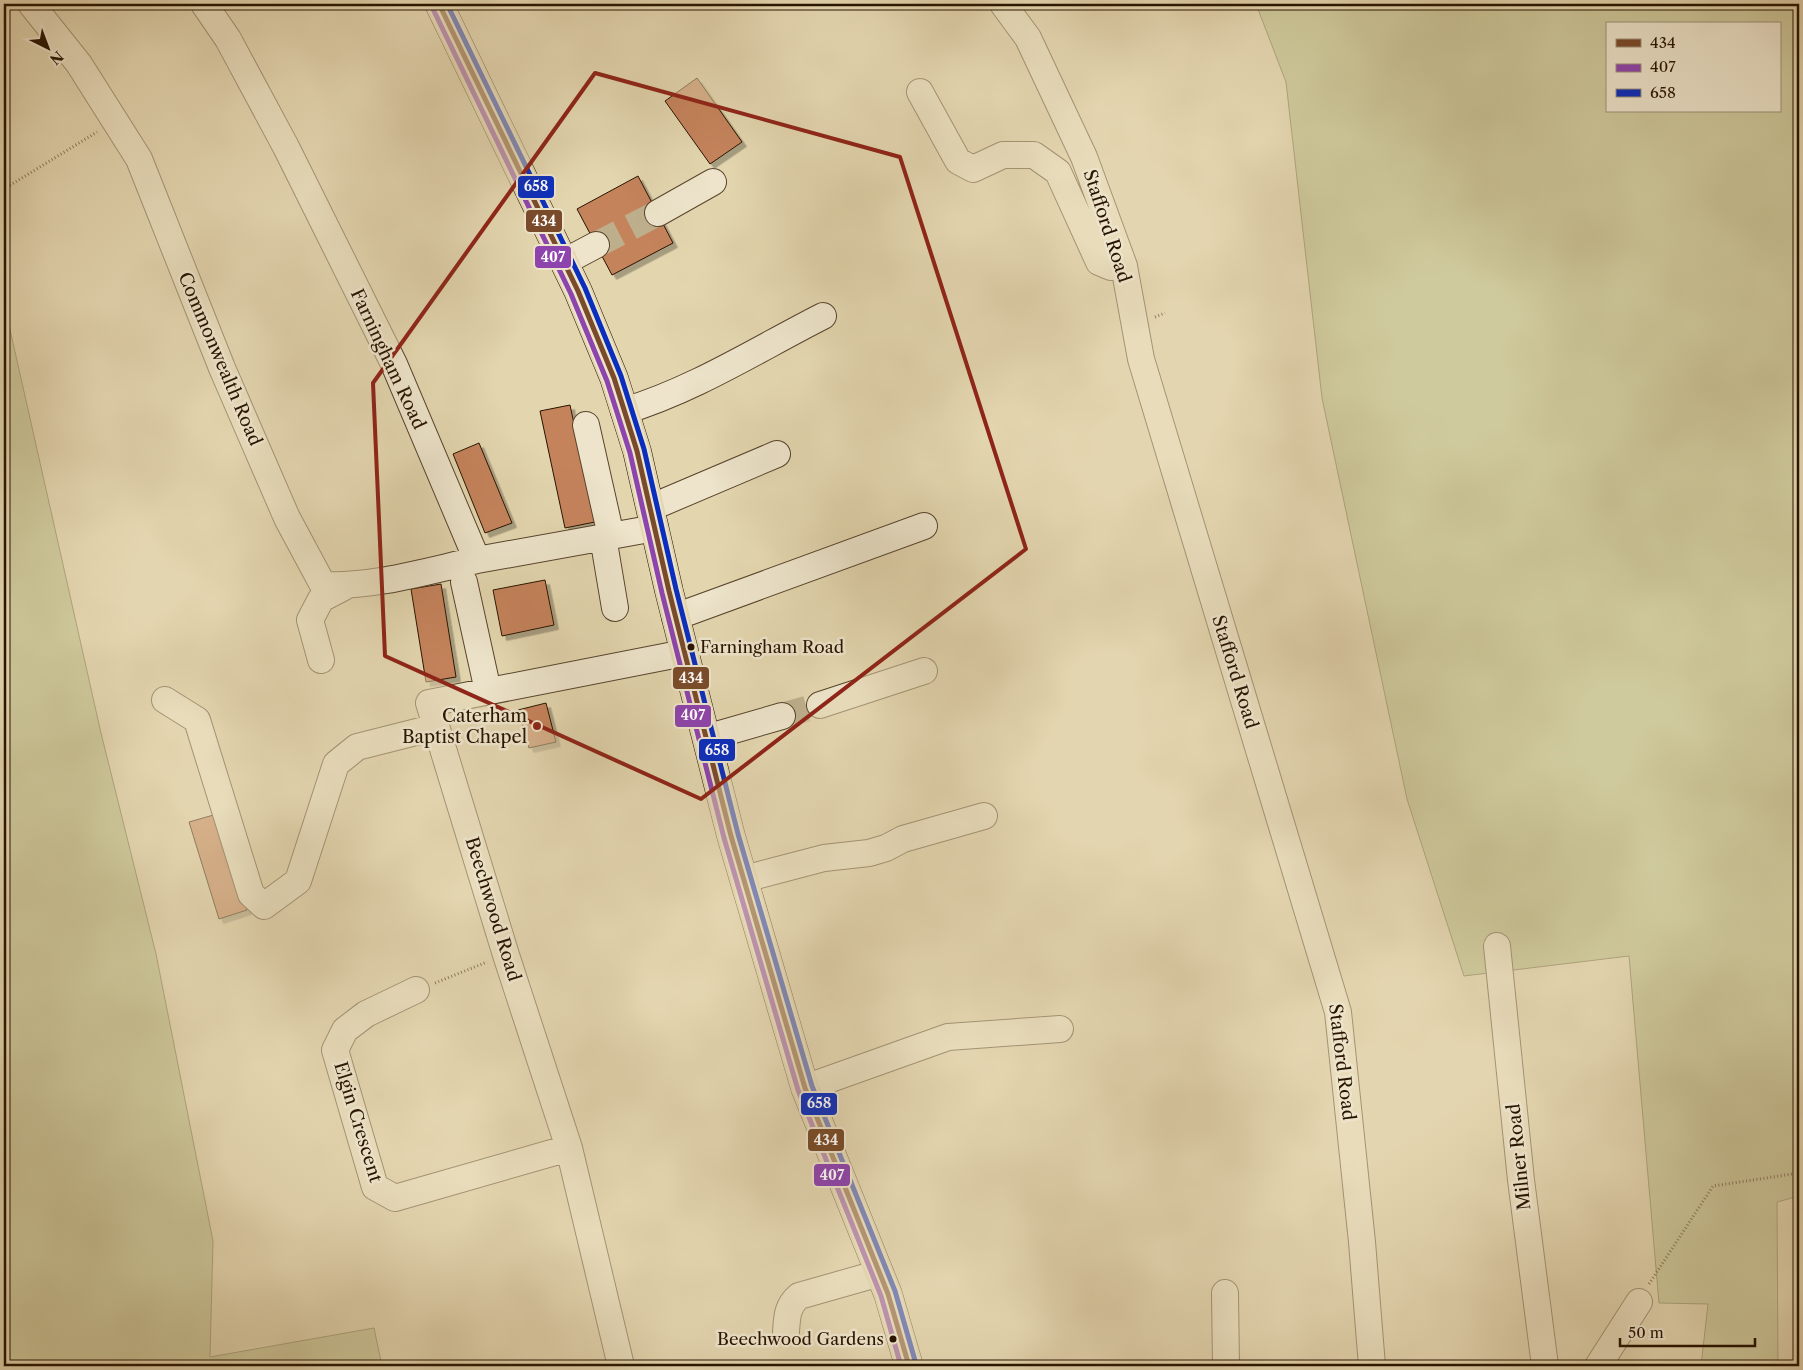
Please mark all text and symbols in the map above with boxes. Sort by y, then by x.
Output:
north arrow [22,22,72,72]
legend [1606,22,1780,112]
text: 434 [1650,33,1676,52]
text: N [46,47,67,68]
text: 407 [1650,57,1676,76]
text: 658 [1650,83,1676,102]
street label: Stafford Road [1078,167,1136,285]
line badge: 658 [517,175,555,199]
text: 658 [524,177,548,195]
line badge: 434 [525,209,563,233]
text: 434 [532,212,556,230]
line badge: 407 [534,245,572,269]
text: 407 [541,248,566,266]
street label: Commonwealth Road [173,269,267,449]
street label: Farningham Road [346,285,430,433]
street label: Stafford Road [1207,613,1263,731]
place label: Farningham Road [700,637,844,657]
marker: Farningham Road [686,642,696,652]
line badge: 434 [672,666,710,690]
text: 434 [679,669,703,687]
line badge: 407 [674,704,712,728]
place label: Caterham Baptist Chapel [402,705,527,748]
text: 407 [681,706,706,724]
marker: Caterham Baptist Chapel [531,720,543,732]
line badge: 658 [698,738,736,762]
text: 658 [705,741,729,759]
street label: Beechwood Road [461,834,525,984]
street label: Stafford Road [1324,1002,1360,1122]
street label: Elgin Crescent [329,1059,387,1186]
line badge: 658 [800,1092,838,1116]
text: 658 [807,1094,831,1112]
street label: Milner Road [1502,1103,1536,1211]
line badge: 434 [807,1128,845,1152]
text: 434 [814,1131,838,1149]
line badge: 407 [813,1163,851,1187]
text: 407 [820,1166,845,1184]
scale bar [1620,1315,1756,1347]
text: 50 m [1628,1323,1664,1342]
place label: Beechwood Gardens [717,1329,884,1349]
marker: Beechwood Gardens [888,1334,898,1344]

